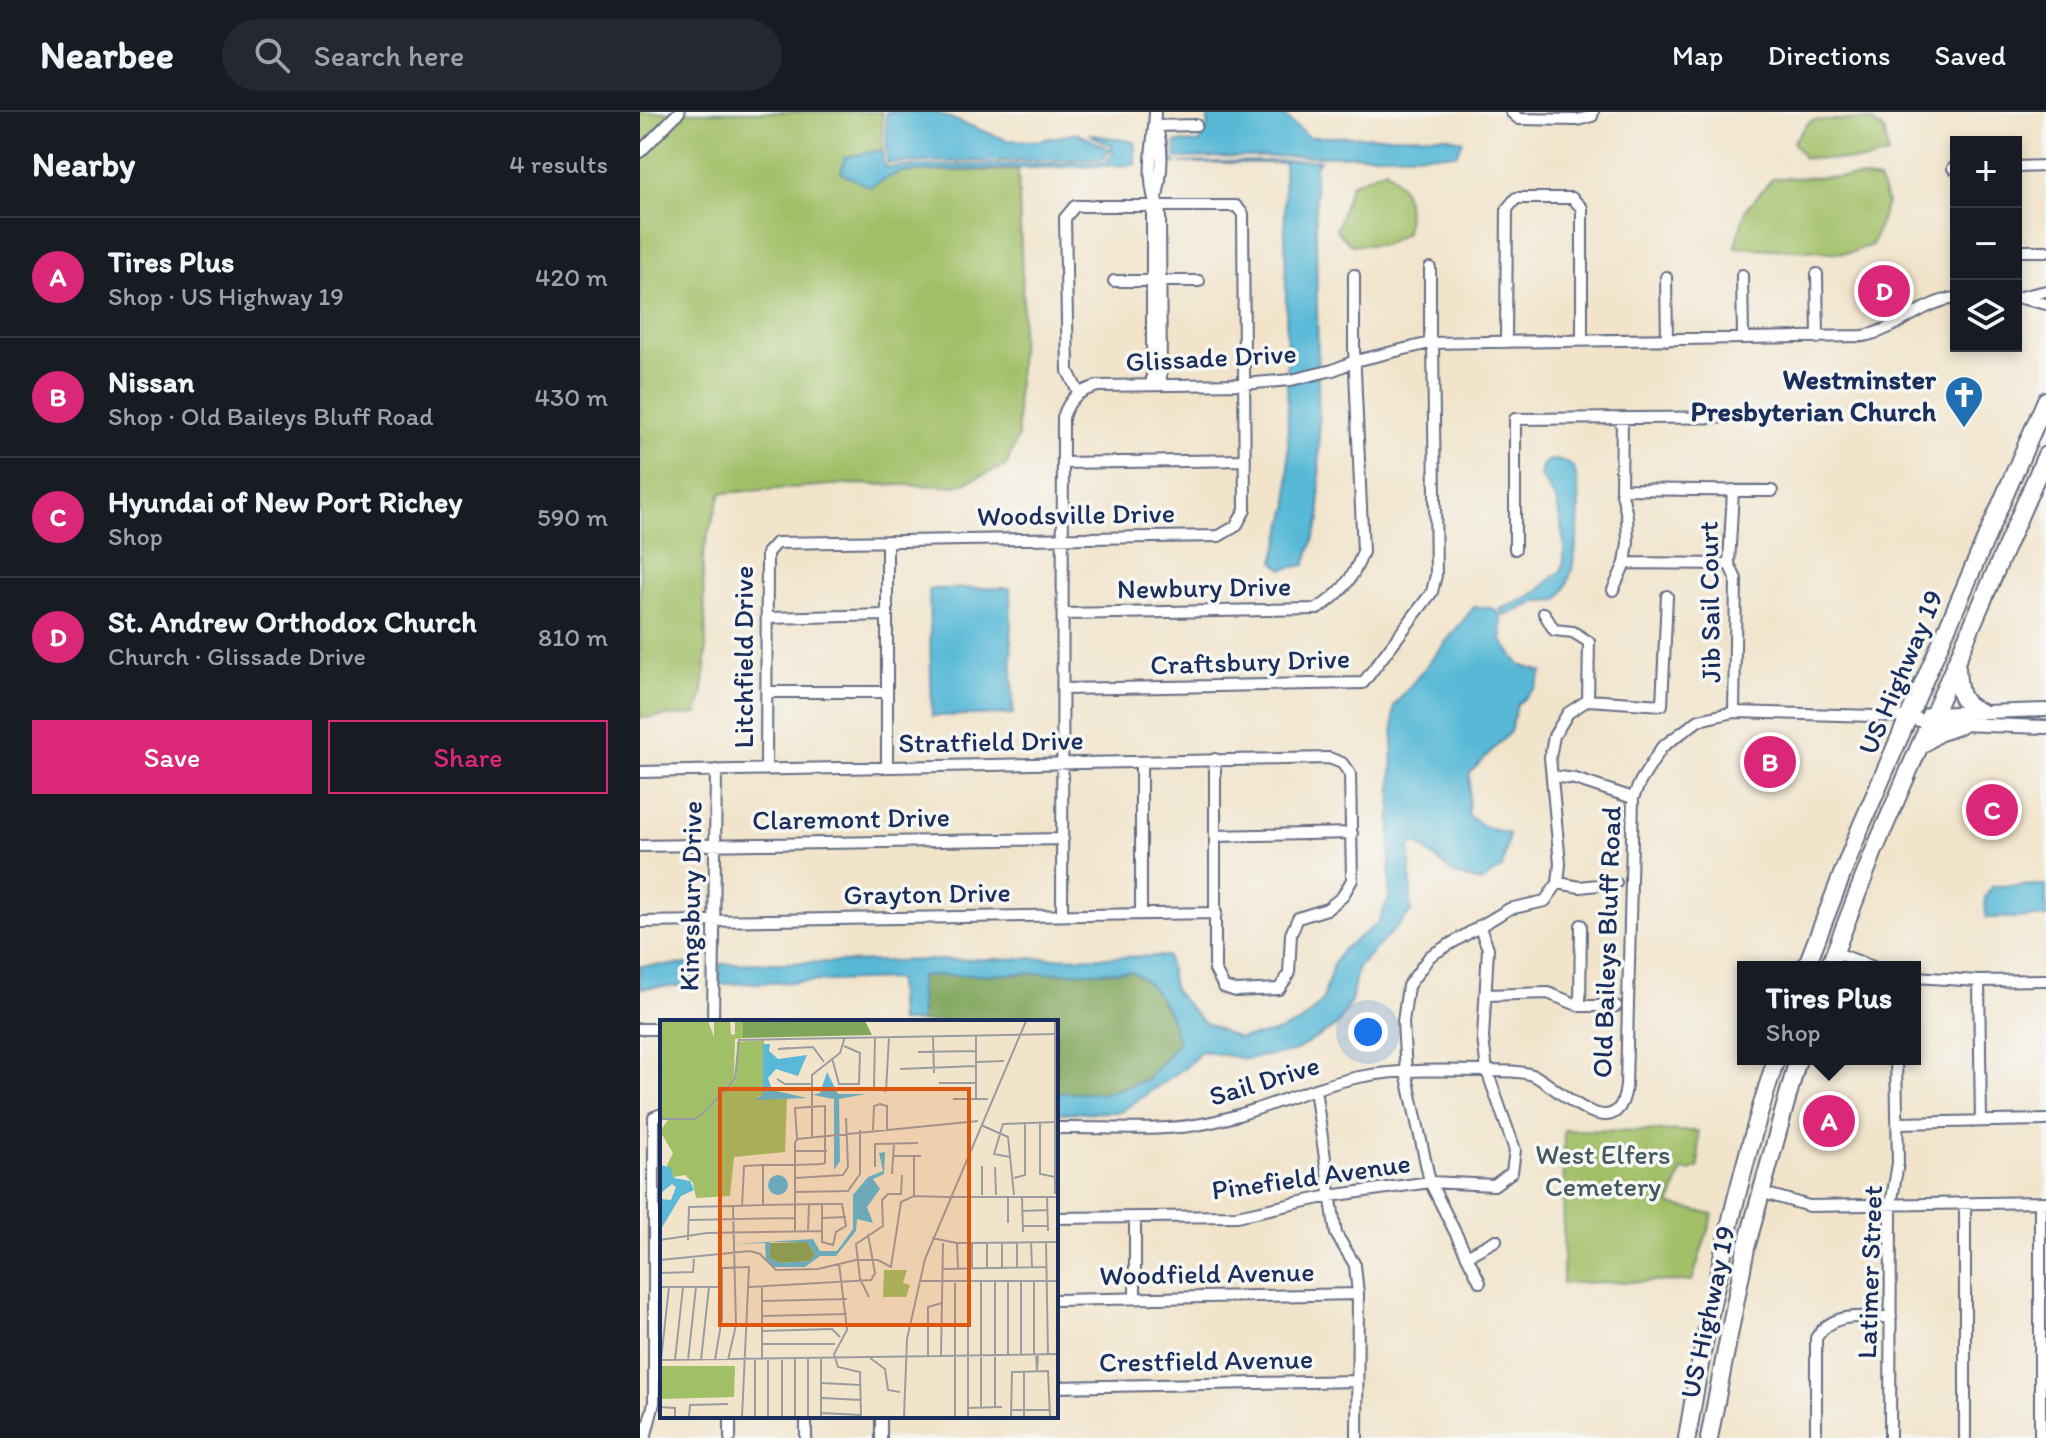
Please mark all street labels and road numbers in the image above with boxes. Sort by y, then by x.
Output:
street label: Glissade Drive [1125,336,1297,378]
street label: Woodsville Drive [977,495,1175,533]
street label: Jib Sail Court [1691,521,1727,683]
street label: Litchfield Drive [726,566,760,748]
street label: Newbury Drive [1117,568,1291,606]
street label: US Highway 19 [1850,584,1950,760]
street label: Craftsbury Drive [1149,641,1351,681]
street label: Stratfield Drive [898,722,1084,760]
street label: Claremont Drive [752,799,950,837]
street label: Kingsbury Drive [671,800,709,992]
street label: Old Baileys Bluff Road [1584,805,1628,1079]
street label: Grayton Drive [843,875,1011,911]
street label: Sail Drive [1205,1047,1323,1113]
street label: Pinefield Avenue [1209,1145,1413,1207]
street label: Latimer Street [1849,1185,1889,1359]
street label: US Highway 19 [1672,1223,1742,1401]
street label: Woodfield Avenue [1099,1254,1315,1292]
street label: Crestfield Avenue [1098,1341,1314,1379]

